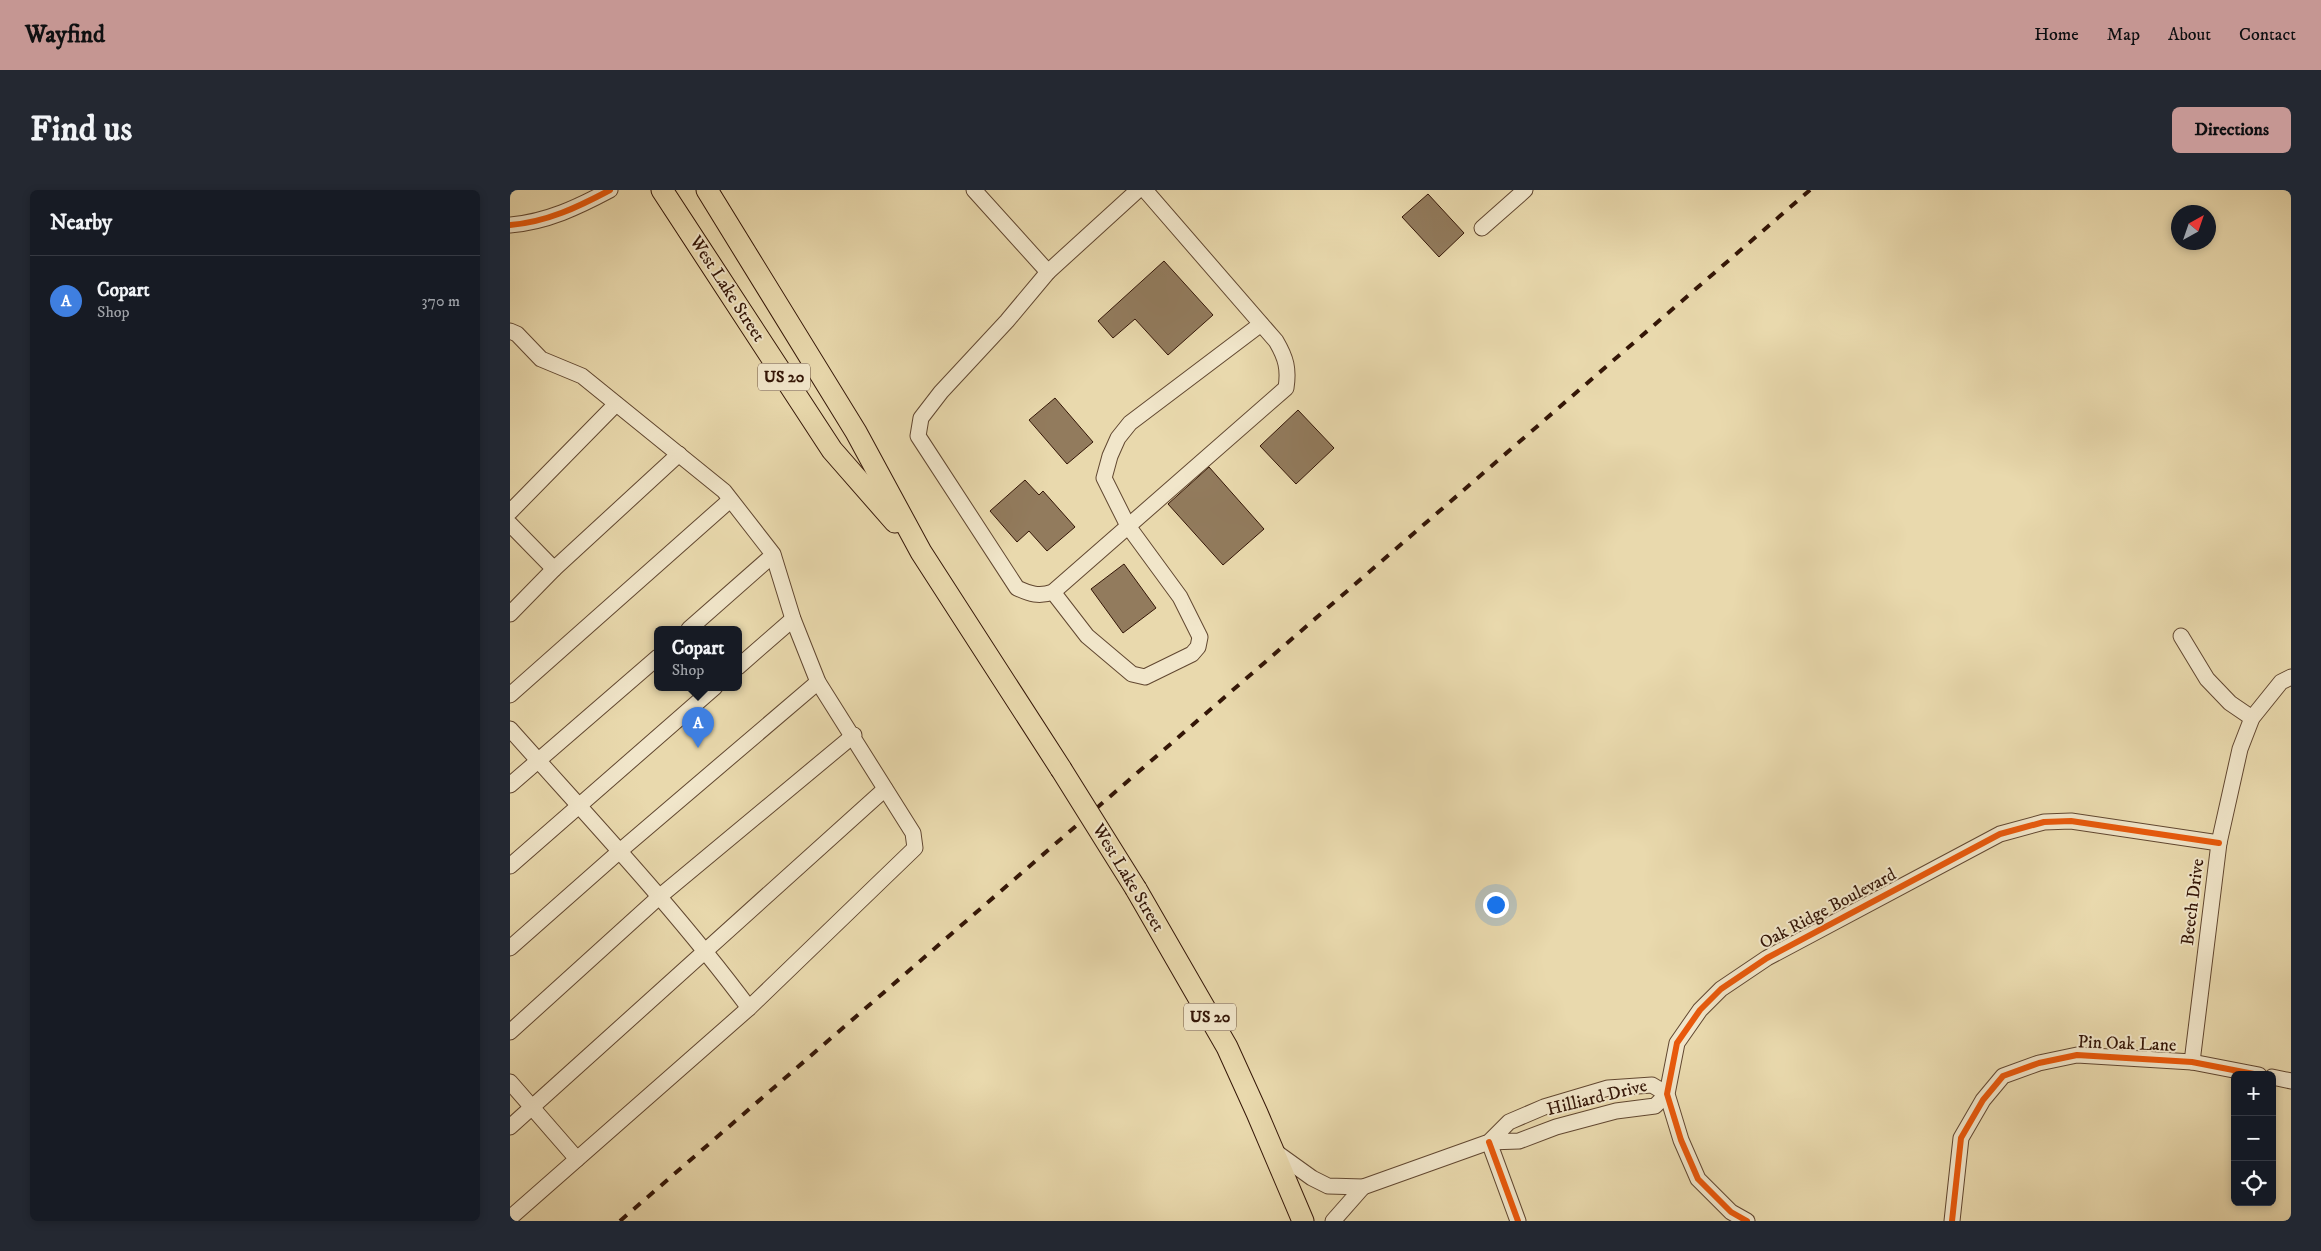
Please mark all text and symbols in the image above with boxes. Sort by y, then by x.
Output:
text: Wayfind [25,20,105,50]
text: Home [2034,24,2079,46]
text: Map [2107,24,2140,46]
text: About [2168,24,2211,46]
text: Contact [2239,24,2296,46]
button: Directions [2172,107,2291,153]
text: Find us [30,108,132,152]
north arrow [2171,205,2216,250]
text: Nearby [50,210,112,236]
street label: West Lake Street [684,231,770,346]
text: Copart [97,279,150,302]
text: A [61,291,71,311]
text: 370 m [422,291,460,311]
text: Shop [97,302,130,322]
road number: US 20 [758,363,810,390]
popup [654,626,742,691]
text: Copart [672,637,724,660]
text: Shop [672,660,704,680]
pin: A [682,707,714,748]
street label: West Lake Street [1087,819,1169,936]
street label: Beech Drive [2177,857,2209,947]
street label: Oak Ridge Boulevard [1756,864,1900,954]
your location [1483,892,1509,918]
road number: US 20 [1184,1004,1236,1030]
street label: Pin Oak Lane [2077,1031,2177,1057]
map controls [2231,1071,2276,1206]
button: + [2231,1071,2276,1116]
street label: Hilliard Drive [1545,1075,1649,1121]
button: − [2231,1116,2276,1161]
button: locate [2231,1161,2276,1206]

